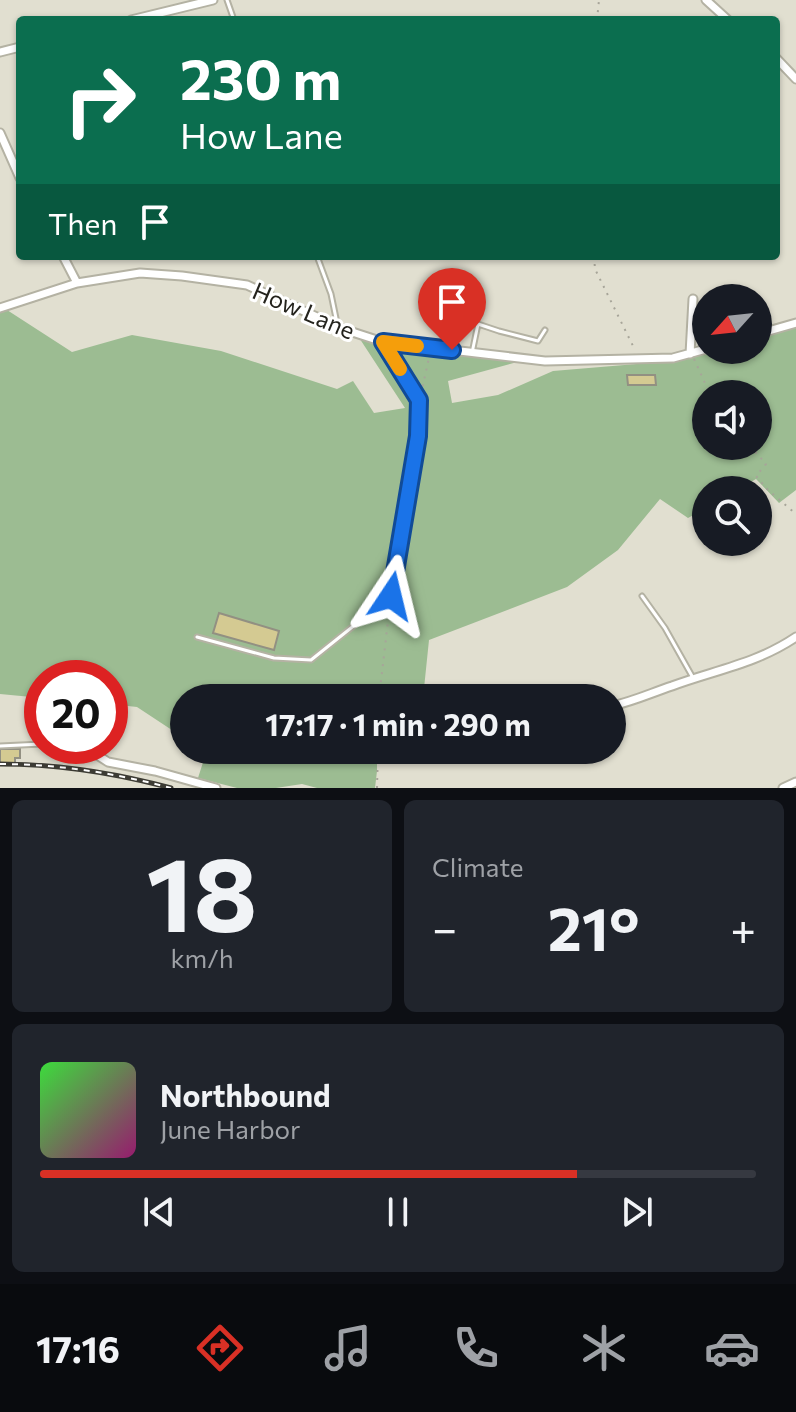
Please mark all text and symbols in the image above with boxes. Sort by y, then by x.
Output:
text: 230 m [180,43,341,112]
icon: right [48,48,152,152]
text: How Lane [180,112,343,156]
icon: arrive [133,200,177,244]
text: Then [48,204,117,241]
pin [418,268,486,350]
street label: How Lane [248,275,360,345]
icon: arrive [430,280,474,324]
north arrow [692,284,772,364]
map controls [692,284,772,556]
button: sound [692,380,772,460]
button: search [692,476,772,556]
position arrow [349,554,433,638]
speed limit sign: 20 [24,660,128,764]
text: 17:17 · 1 min · 290 m [265,705,531,742]
text: 18 [146,826,258,953]
text: Climate [432,851,524,882]
text: 21° [548,890,640,963]
text: − [432,900,457,954]
text: + [730,900,756,954]
text: km/h [170,942,234,973]
text: Northbound [160,1076,331,1113]
text: June Harbor [160,1113,300,1144]
icon: previous [137,1190,181,1234]
icon: pause [376,1190,420,1234]
icon: next [615,1190,659,1234]
icon: directions [192,1320,248,1376]
icon: music [320,1320,376,1376]
icon: phone [448,1320,504,1376]
icon: climate [576,1320,632,1376]
icon: car [704,1320,760,1376]
text: 17:16 [36,1326,120,1370]

